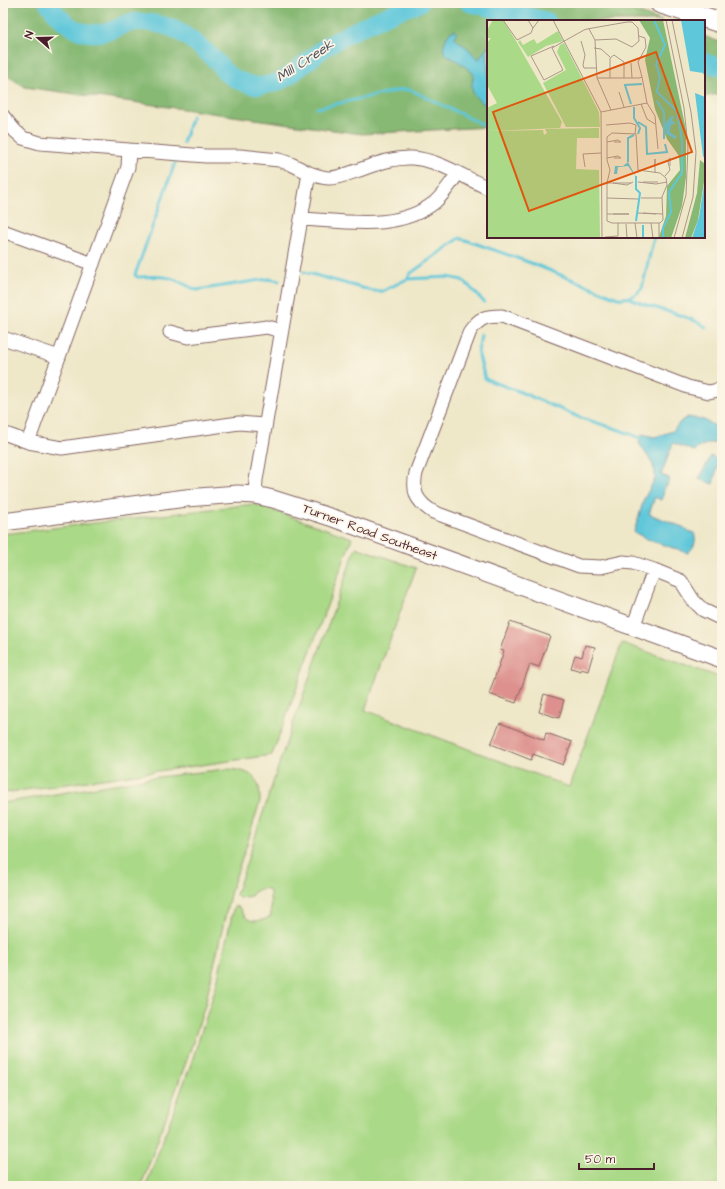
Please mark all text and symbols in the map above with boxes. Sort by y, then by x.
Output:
north arrow [18,18,58,58]
inset map [487,20,705,238]
text: N [21,29,37,41]
water label: Mill Creek [272,35,338,87]
street label: Turner Road Southeast [300,499,441,565]
scale bar [579,1145,654,1171]
text: 50 m [585,1151,616,1168]

